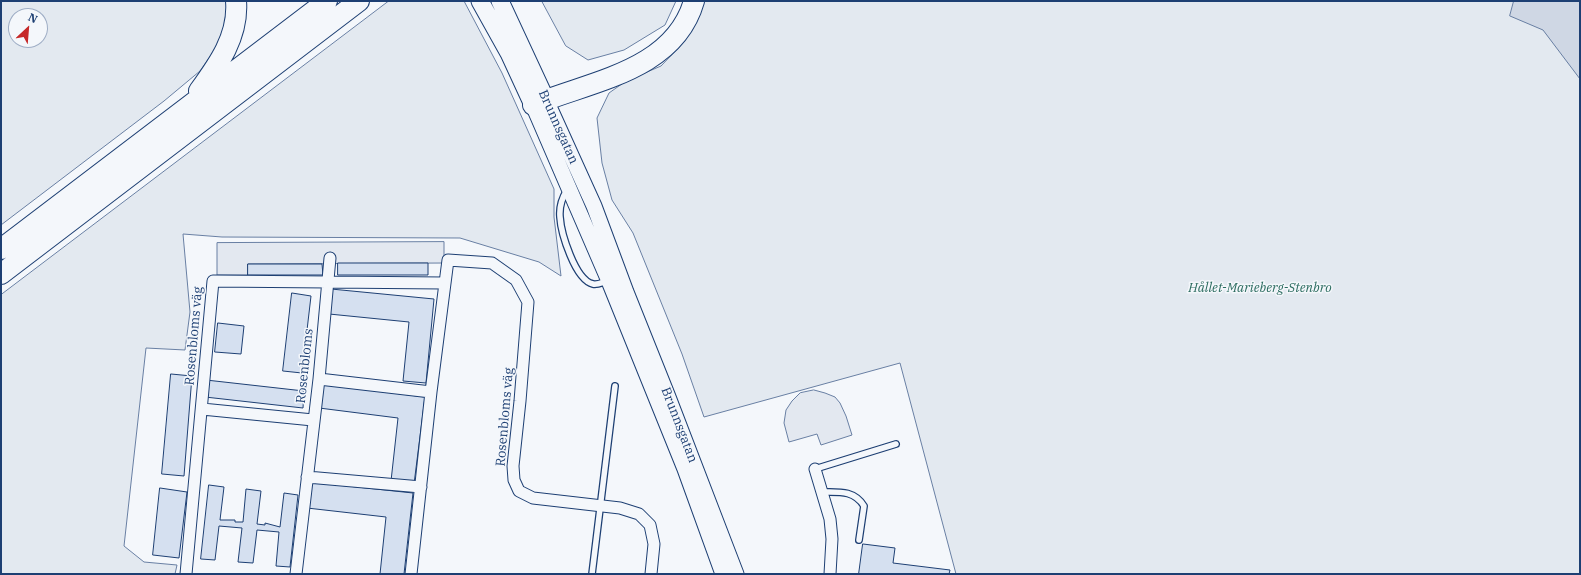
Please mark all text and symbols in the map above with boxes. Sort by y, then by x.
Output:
north arrow [8,8,48,48]
text: N [26,10,40,26]
street label: Brunnsgatan [535,87,581,167]
park label: Hållet-Marieberg-Stenbro [1188,280,1332,296]
street label: Rosenbloms väg [182,286,206,386]
street label: Rosenbloms [293,328,317,404]
street label: Rosenbloms väg [493,367,517,467]
street label: Brunnsgatan [657,385,701,465]

